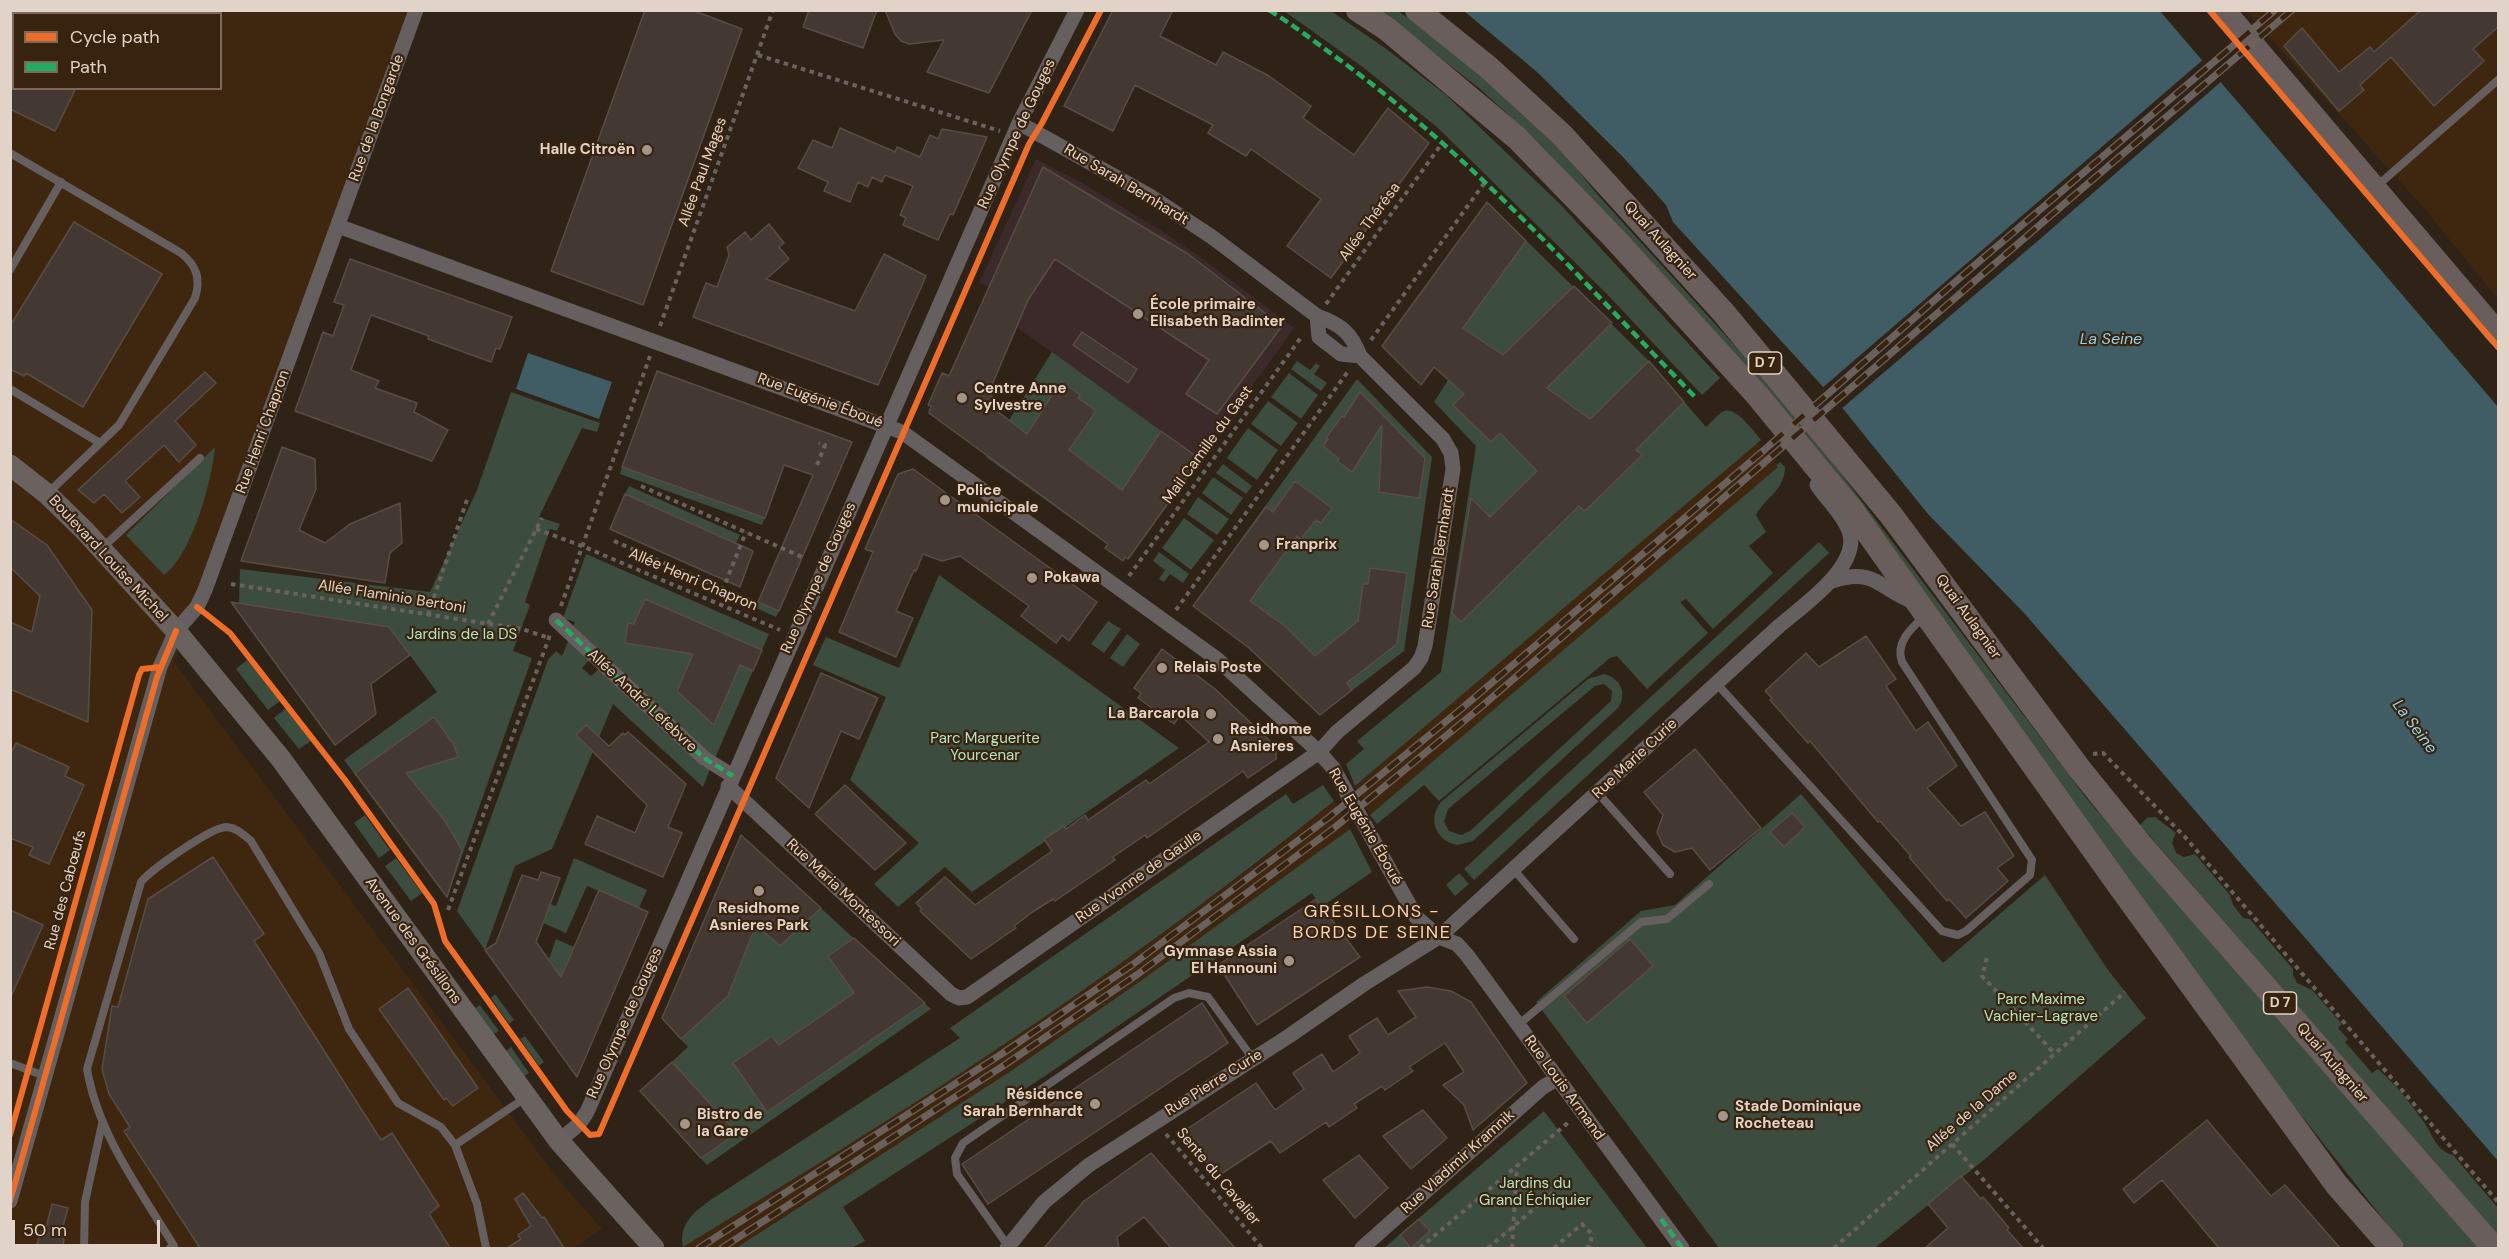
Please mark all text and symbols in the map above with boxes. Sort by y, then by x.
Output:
legend [12,12,222,90]
text: Cycle path [70,25,160,49]
street label: Rue de la Bongarde [346,52,408,184]
text: Path [70,55,107,79]
street label: Rue Olympe de Gouges [974,56,1060,212]
street label: Allée Paul Mages [675,115,731,229]
place label: Halle Citroën [540,141,635,159]
street label: Rue Sarah Bernhardt [1060,141,1192,229]
marker: Halle Citroën [640,143,654,157]
street label: Allée Thérésa [1335,179,1405,265]
street label: Quai Aulagnier [1620,198,1700,284]
place label: École primaire Elisabeth Badinter [1150,296,1285,331]
marker: École primaire Elisabeth Badinter [1131,307,1145,321]
water label: La Seine [2080,330,2142,350]
road number: D 7 [1748,352,1782,374]
street label: Rue Henri Chapron [232,368,294,496]
street label: Rue Eugénie Éboué [755,370,885,432]
place label: Centre Anne Sylvestre [974,380,1067,415]
street label: Mail Camille du Gast [1159,383,1257,507]
marker: Centre Anne Sylvestre [955,391,969,405]
place label: Police municipale [957,482,1039,517]
street label: Rue Sarah Bernhardt [1419,486,1459,630]
street label: Boulevard Louise Michel [45,492,171,626]
marker: Police municipale [938,493,952,507]
street label: Rue Olympe de Gouges [778,500,860,656]
place label: Franprix [1276,536,1337,554]
marker: Franprix [1257,538,1271,552]
street label: Allée Henri Chapron [626,545,760,615]
place label: Pokawa [1044,569,1100,587]
marker: Pokawa [1025,571,1039,585]
street label: Quai Aulagnier [1931,571,2005,663]
street label: Allée Flaminio Bertoni [317,576,467,618]
park label: Jardins de la DS [407,626,517,644]
street label: Allée André Lefebvre [583,645,701,757]
place label: Relais Poste [1174,659,1262,677]
marker: Relais Poste [1155,661,1169,675]
water label: La Seine [2388,696,2440,758]
place label: La Barcarola [1108,705,1199,723]
marker: La Barcarola [1204,707,1218,721]
street label: Rue Marie Curie [1589,715,1681,803]
place label: Residhome Asnieres [1230,721,1312,756]
park label: Parc Marguerite Yourcenar [930,730,1040,765]
marker: Residhome Asnieres [1211,732,1225,746]
street label: Rue Eugénie Éboué [1324,765,1406,889]
street label: Rue Yvonne de Gaulle [1073,827,1205,927]
street label: Rue des Cabœufs [41,828,91,952]
street label: Rue Maria Montessori [782,835,904,951]
street label: Avenue des Grésillons [361,874,465,1008]
marker: Residhome Asnieres Park [752,884,766,898]
place label: Residhome Asnieres Park [709,900,809,935]
district label: GRÉSILLONS - BORDS DE SEINE [1293,901,1451,944]
place label: Gymnase Assia El Hannouni [1164,943,1277,978]
street label: Rue Olympe de Gouges [584,945,666,1101]
marker: Gymnase Assia El Hannouni [1282,954,1296,968]
park label: Parc Maxime Vachier-Lagrave [1984,991,2098,1026]
road number: D 7 [2264,992,2296,1014]
street label: Quai Aulagnier [2292,1019,2372,1107]
street label: Rue Louis Armand [1520,1032,1608,1144]
street label: Rue Pierre Curie [1162,1046,1266,1120]
street label: Allée de la Dame [1923,1066,2021,1156]
place label: Résidence Sarah Bernhardt [963,1086,1083,1121]
marker: Résidence Sarah Bernhardt [1088,1097,1102,1111]
place label: Stade Dominique Rocheteau [1735,1098,1861,1133]
place label: Bistro de la Gare [697,1106,762,1141]
street label: Rue Vladimir Kramnik [1397,1106,1519,1218]
marker: Stade Dominique Rocheteau [1716,1109,1730,1123]
marker: Bistro de la Gare [678,1117,692,1131]
street label: Sente du Cavalier [1172,1125,1264,1229]
park label: Jardins du Grand Échiquier [1479,1175,1591,1210]
scale bar [15,1208,164,1246]
text: 50 m [23,1218,67,1242]

